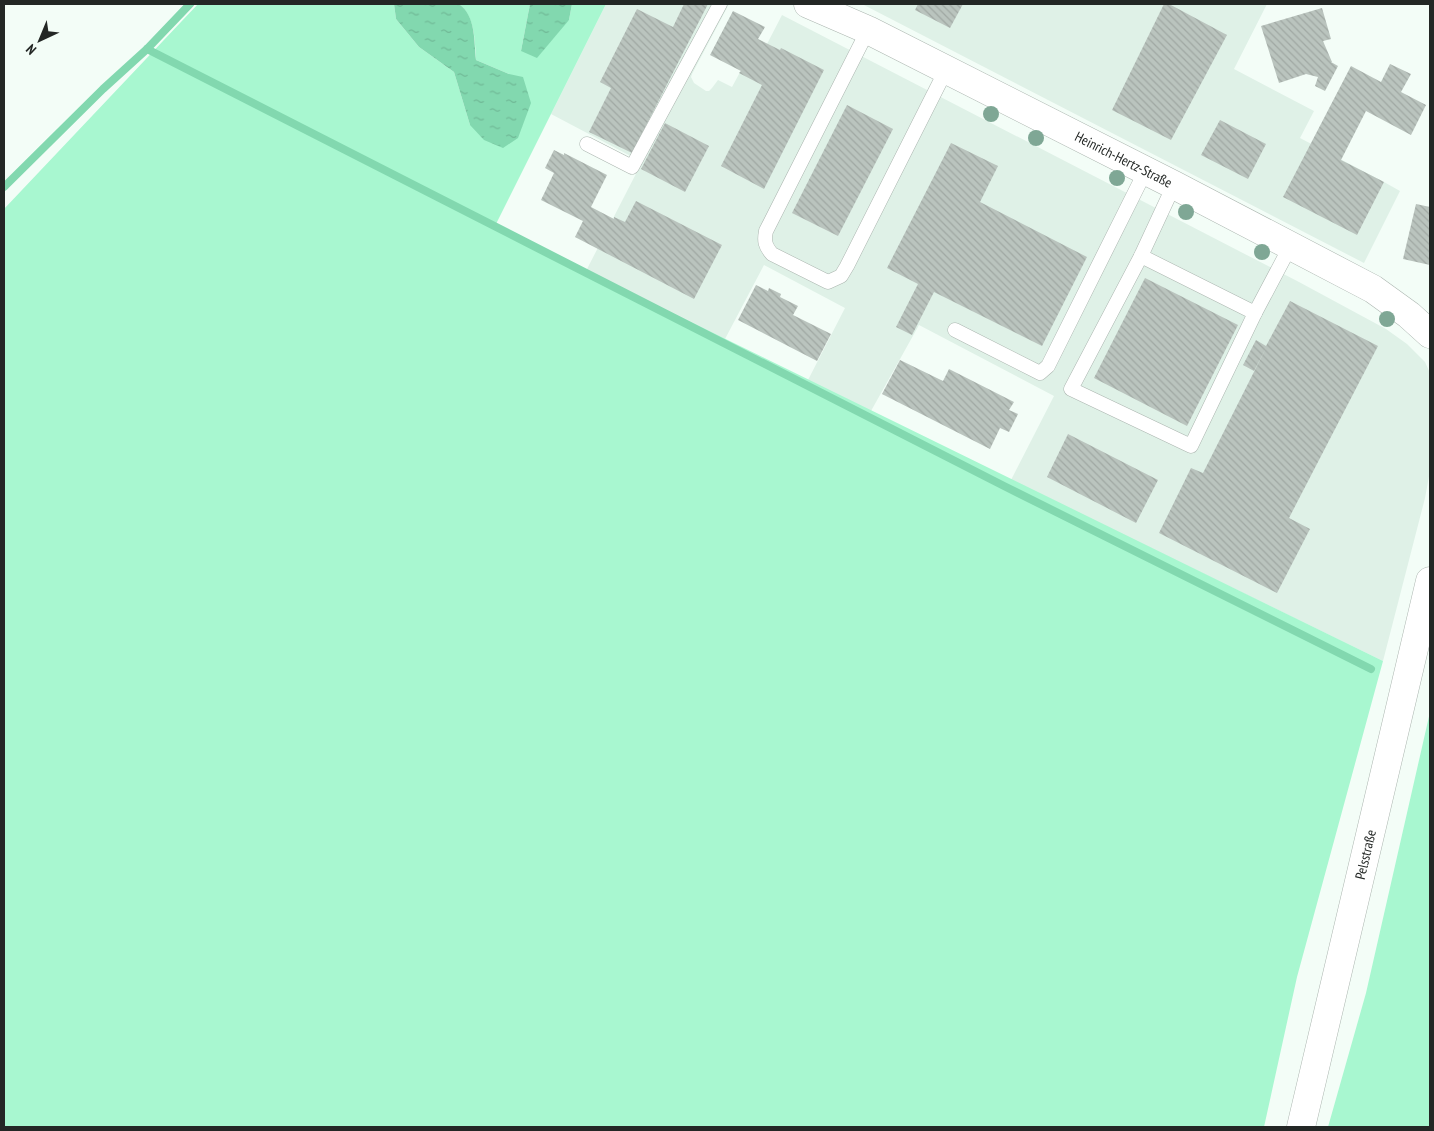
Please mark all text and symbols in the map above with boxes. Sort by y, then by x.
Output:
north arrow [15,15,65,65]
text: N [22,40,40,58]
street label: Heinrich-Hertz-Straße [1072,127,1175,192]
street label: Pelsstraße [1351,828,1380,881]

